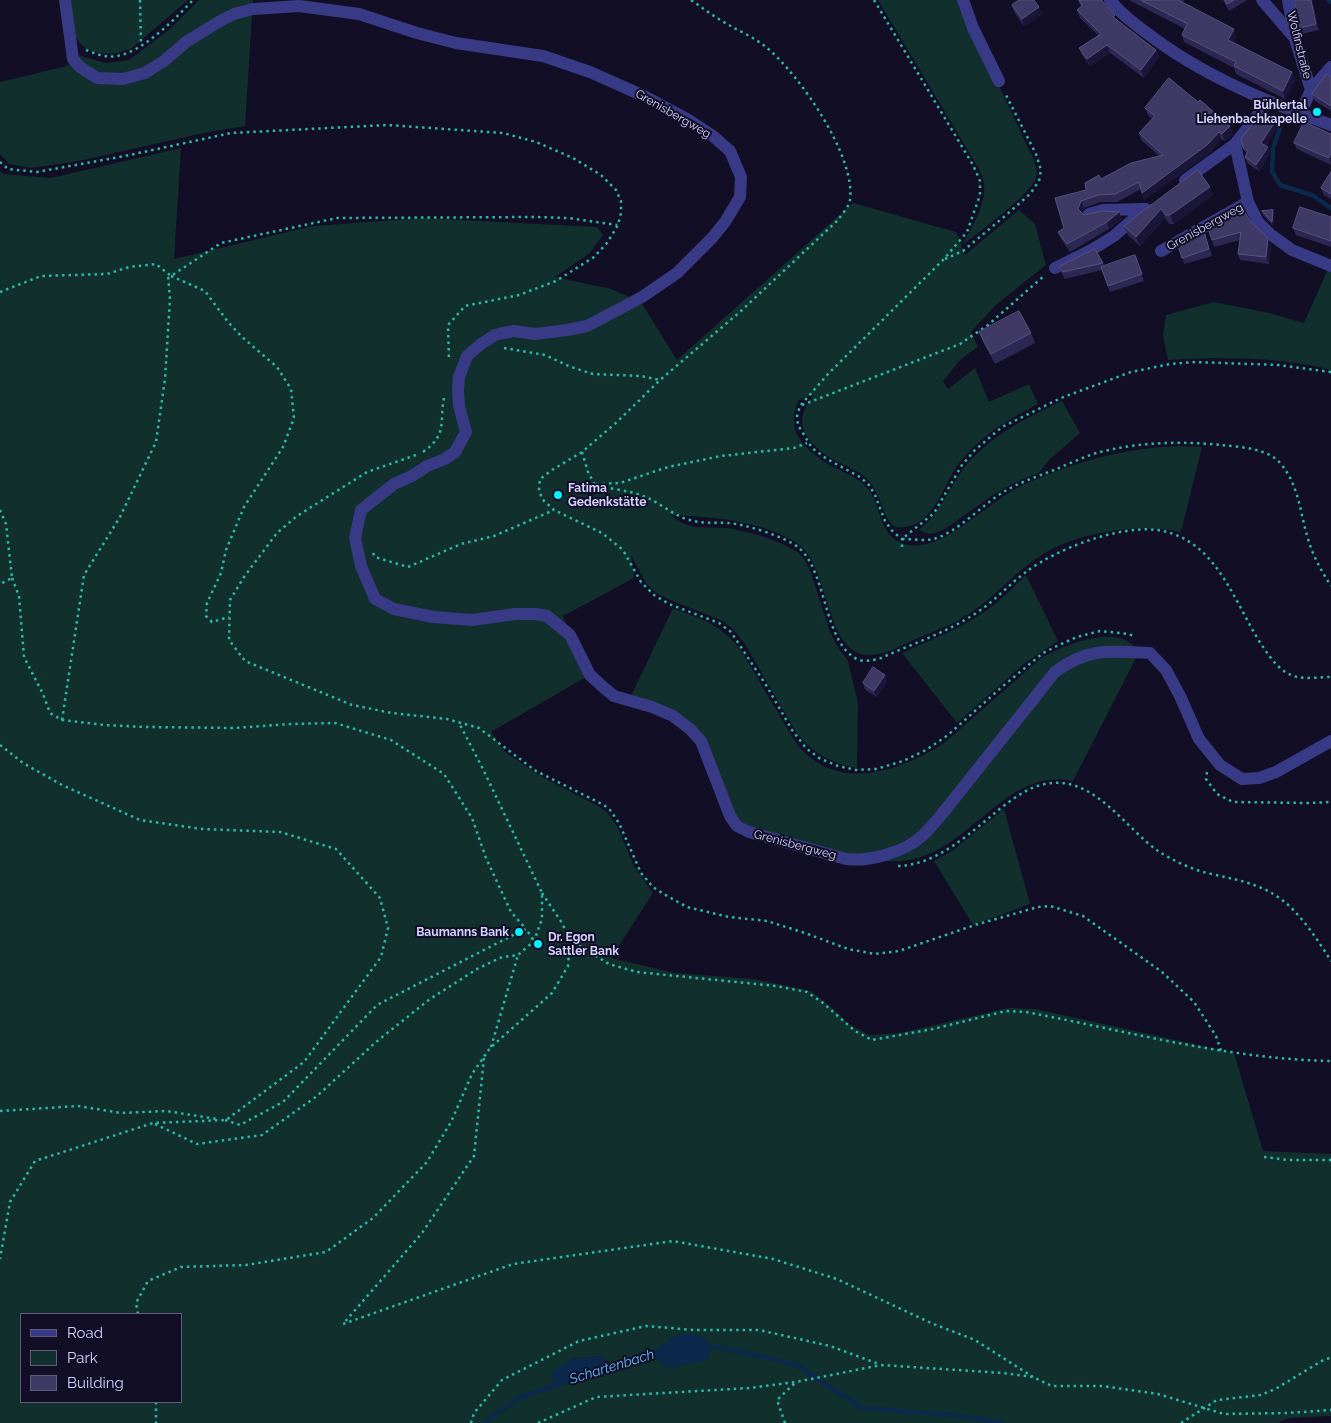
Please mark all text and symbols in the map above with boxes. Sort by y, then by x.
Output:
street label: Wolfinstraße [1284,10,1314,80]
street label: Grenisbergweg [633,87,713,141]
place label: Bühlertal Liehenbachkapelle [1196,98,1307,126]
marker: Bühlertal Liehenbachkapelle [1311,106,1323,118]
street label: Grenisbergweg [1164,200,1246,254]
place label: Fatima Gedenkstätte [568,481,646,509]
marker: Fatima Gedenkstätte [552,489,564,501]
street label: Grenisbergweg [752,827,838,863]
place label: Baumanns Bank [416,925,509,939]
marker: Baumanns Bank [513,926,525,938]
place label: Dr. Egon Sattler Bank [548,930,619,958]
marker: Dr. Egon Sattler Bank [532,938,544,950]
legend [20,1313,182,1403]
text: Road [67,1324,103,1342]
water label: Schartenbach [567,1346,657,1388]
text: Park [67,1349,98,1367]
text: Building [67,1374,124,1392]

